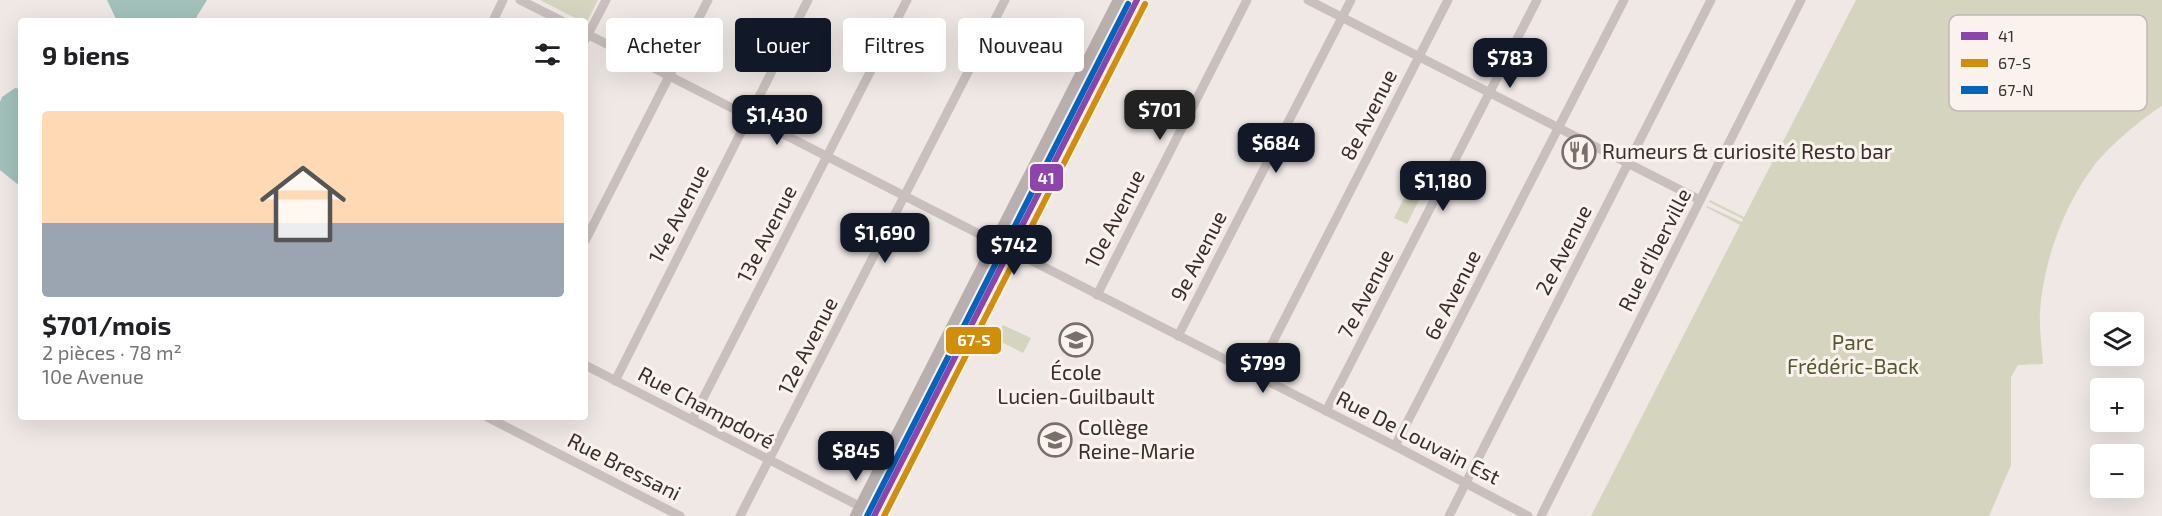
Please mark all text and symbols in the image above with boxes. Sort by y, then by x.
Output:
legend [1949,15,2147,111]
chip: Acheter [606,18,723,72]
chip: Louer [735,18,831,72]
chip: Filtres [843,18,946,72]
chip: Nouveau [958,18,1084,72]
text: 41 [1998,26,2014,45]
icon: filters [531,38,564,71]
pin: $783 [1474,38,1546,89]
text: 9 biens [42,39,130,70]
text: $783 [1487,45,1533,69]
text: 67-S [1998,53,2031,72]
street label: 8e Avenue [1334,65,1401,164]
text: 67-N [1998,80,2033,99]
pin: $701 [1124,90,1196,141]
pin: $1,430 [728,95,826,146]
text: $701 [1138,97,1182,121]
text: $1,430 [746,102,808,126]
pin: $684 [1240,123,1312,174]
text: $684 [1252,130,1300,154]
restaurant icon: Rumeurs & curiosité Resto bar [1561,134,1597,170]
place label: Rumeurs & curiosité Resto bar [1602,138,1893,163]
icon: home [249,150,357,258]
street label: 14e Avenue [642,160,713,267]
pin: $1,180 [1394,161,1492,212]
line badge: 41 [1029,163,1064,192]
street label: 10e Avenue [1078,165,1149,272]
text: 41 [1037,168,1055,187]
text: $1,180 [1414,168,1472,192]
street label: 13e Avenue [730,180,801,286]
street label: Rue d'Iberville [1612,184,1695,315]
street label: 2e Avenue [1529,200,1596,298]
street label: 9e Avenue [1164,206,1231,305]
pin: $1,690 [836,213,934,264]
text: $1,690 [854,220,916,244]
pin: $742 [978,225,1050,276]
text: $742 [991,232,1037,256]
street label: 7e Avenue [1332,245,1398,342]
street label: 6e Avenue [1418,245,1485,344]
street label: 12e Avenue [771,292,842,398]
text: $701/mois [42,309,171,340]
map controls [2090,312,2144,498]
button: layers [2090,312,2144,366]
school or university icon: École Lucien-Guilbault [1058,322,1094,358]
line badge: 67-S [945,326,1002,355]
park label: Parc Frédéric-Back [1787,329,1919,378]
text: 67-S [957,330,991,349]
text: 2 pièces · 78 m² [42,340,182,364]
pin: $799 [1227,343,1299,394]
text: $799 [1240,350,1286,374]
place label: École Lucien-Guilbault [997,359,1155,408]
street label: Rue Champdoré [634,360,779,453]
text: 10e Avenue [42,364,144,388]
button: + [2090,378,2144,432]
street label: Rue De Louvain Est [1333,385,1505,489]
place label: Collège Reine-Marie [1078,414,1195,463]
school or university icon: Collège Reine-Marie [1037,422,1073,458]
street label: Rue Bressani [564,426,685,505]
pin: $845 [820,431,892,482]
text: $845 [832,438,880,462]
button: − [2090,444,2144,498]

